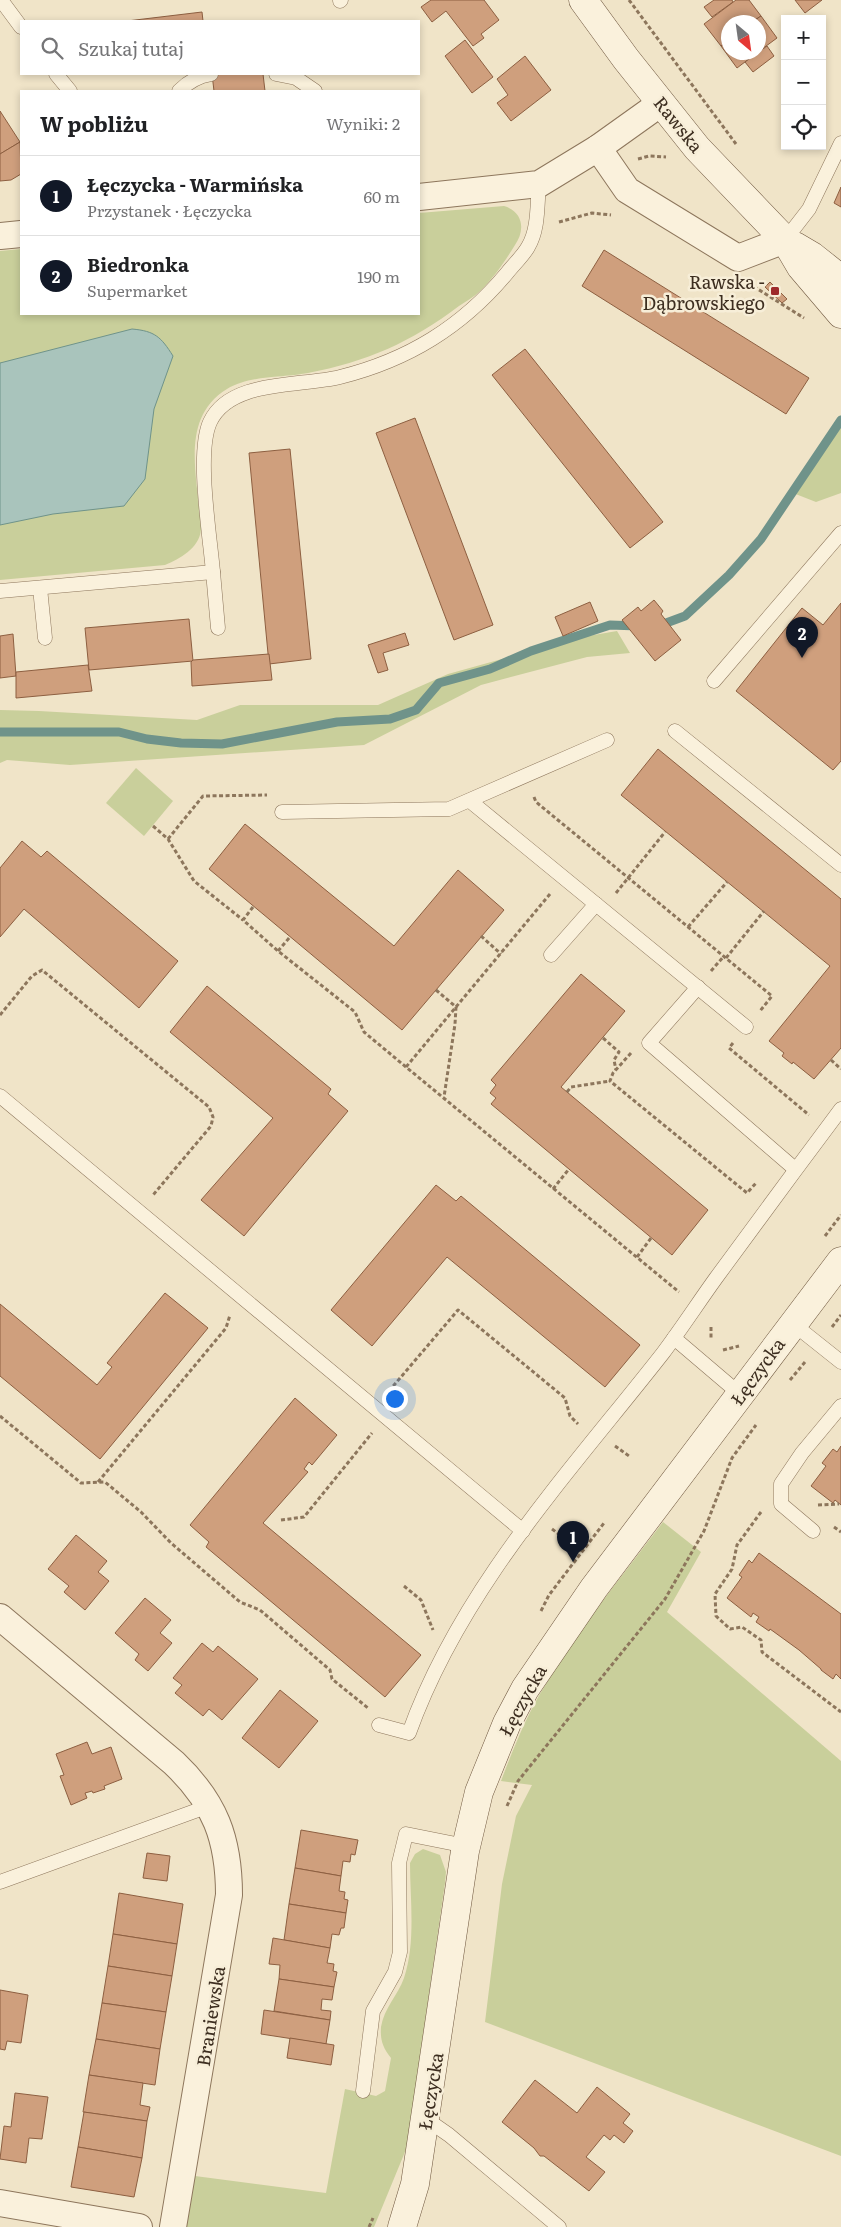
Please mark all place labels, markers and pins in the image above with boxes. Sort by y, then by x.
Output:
place label: Rawska - Dąbrowskiego [643,268,765,316]
marker: Rawska - Dąbrowskiego [769,285,781,297]
pin: 2 [786,617,818,658]
pin: 1 [557,1521,589,1562]

